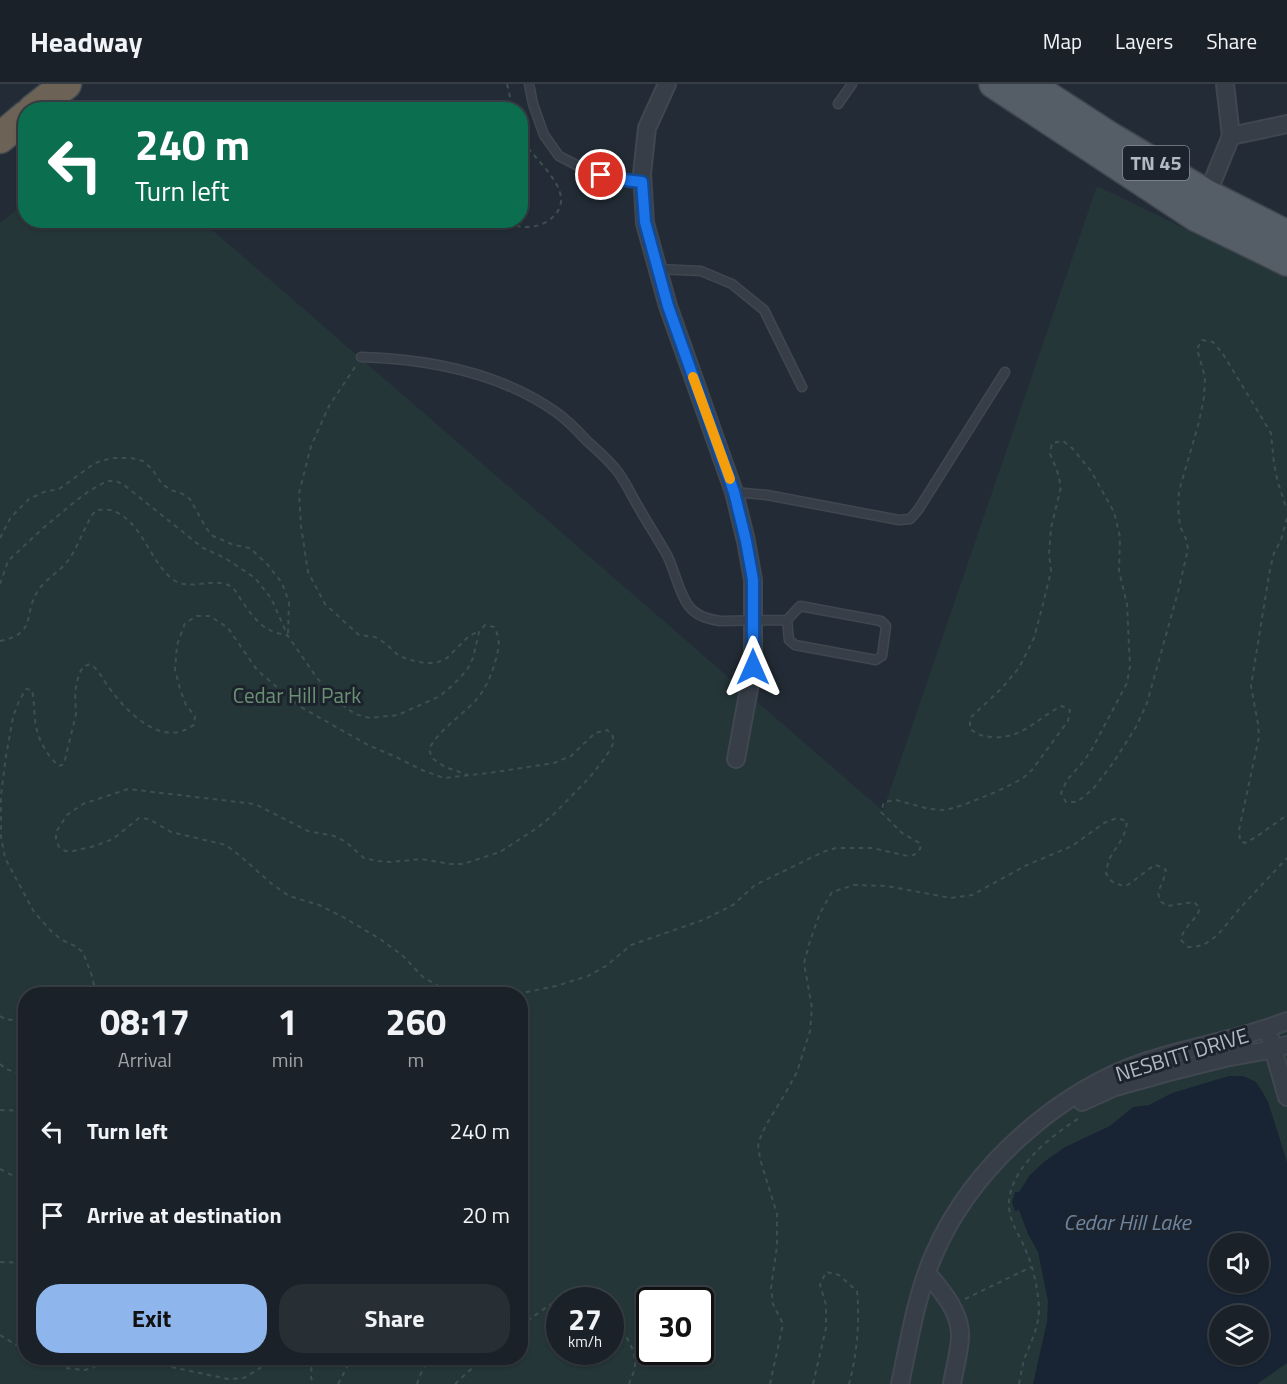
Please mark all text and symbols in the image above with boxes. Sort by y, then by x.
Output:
text: Headway [30,20,142,63]
text: Map [1043,25,1082,57]
text: Layers [1115,25,1173,57]
text: Share [1206,25,1257,57]
text: 240 m [135,112,250,176]
icon: left [36,126,114,204]
road number: TN 45 [1123,146,1189,180]
pin [575,149,626,200]
icon: arrive [584,158,617,191]
text: Turn left [135,170,229,211]
position arrow [721,635,785,699]
park label: Cedar Hill Park [233,679,361,711]
text: 08:17 [100,994,190,1049]
text: 1 [278,994,298,1049]
text: 260 [386,994,446,1049]
street label: NESBITT DRIVE [1111,1019,1252,1089]
text: Arrival [118,1044,172,1075]
text: min [272,1044,304,1075]
text: m [407,1044,424,1075]
text: Turn left [87,1114,168,1148]
text: 240 m [450,1114,510,1148]
icon: left [36,1115,69,1148]
text: Arrive at destination [87,1198,282,1232]
text: 20 m [462,1198,510,1232]
icon: arrive [36,1199,69,1232]
water label: Cedar Hill Lake [1063,1205,1192,1239]
map controls [1209,1233,1269,1365]
button: sound [1209,1233,1269,1293]
button: Exit [36,1284,267,1353]
button: Share [279,1284,510,1353]
speed limit sign: 30 [636,1287,714,1365]
text: 27 [568,1296,602,1342]
button: layers [1209,1305,1269,1365]
text: km/h [568,1330,602,1353]

